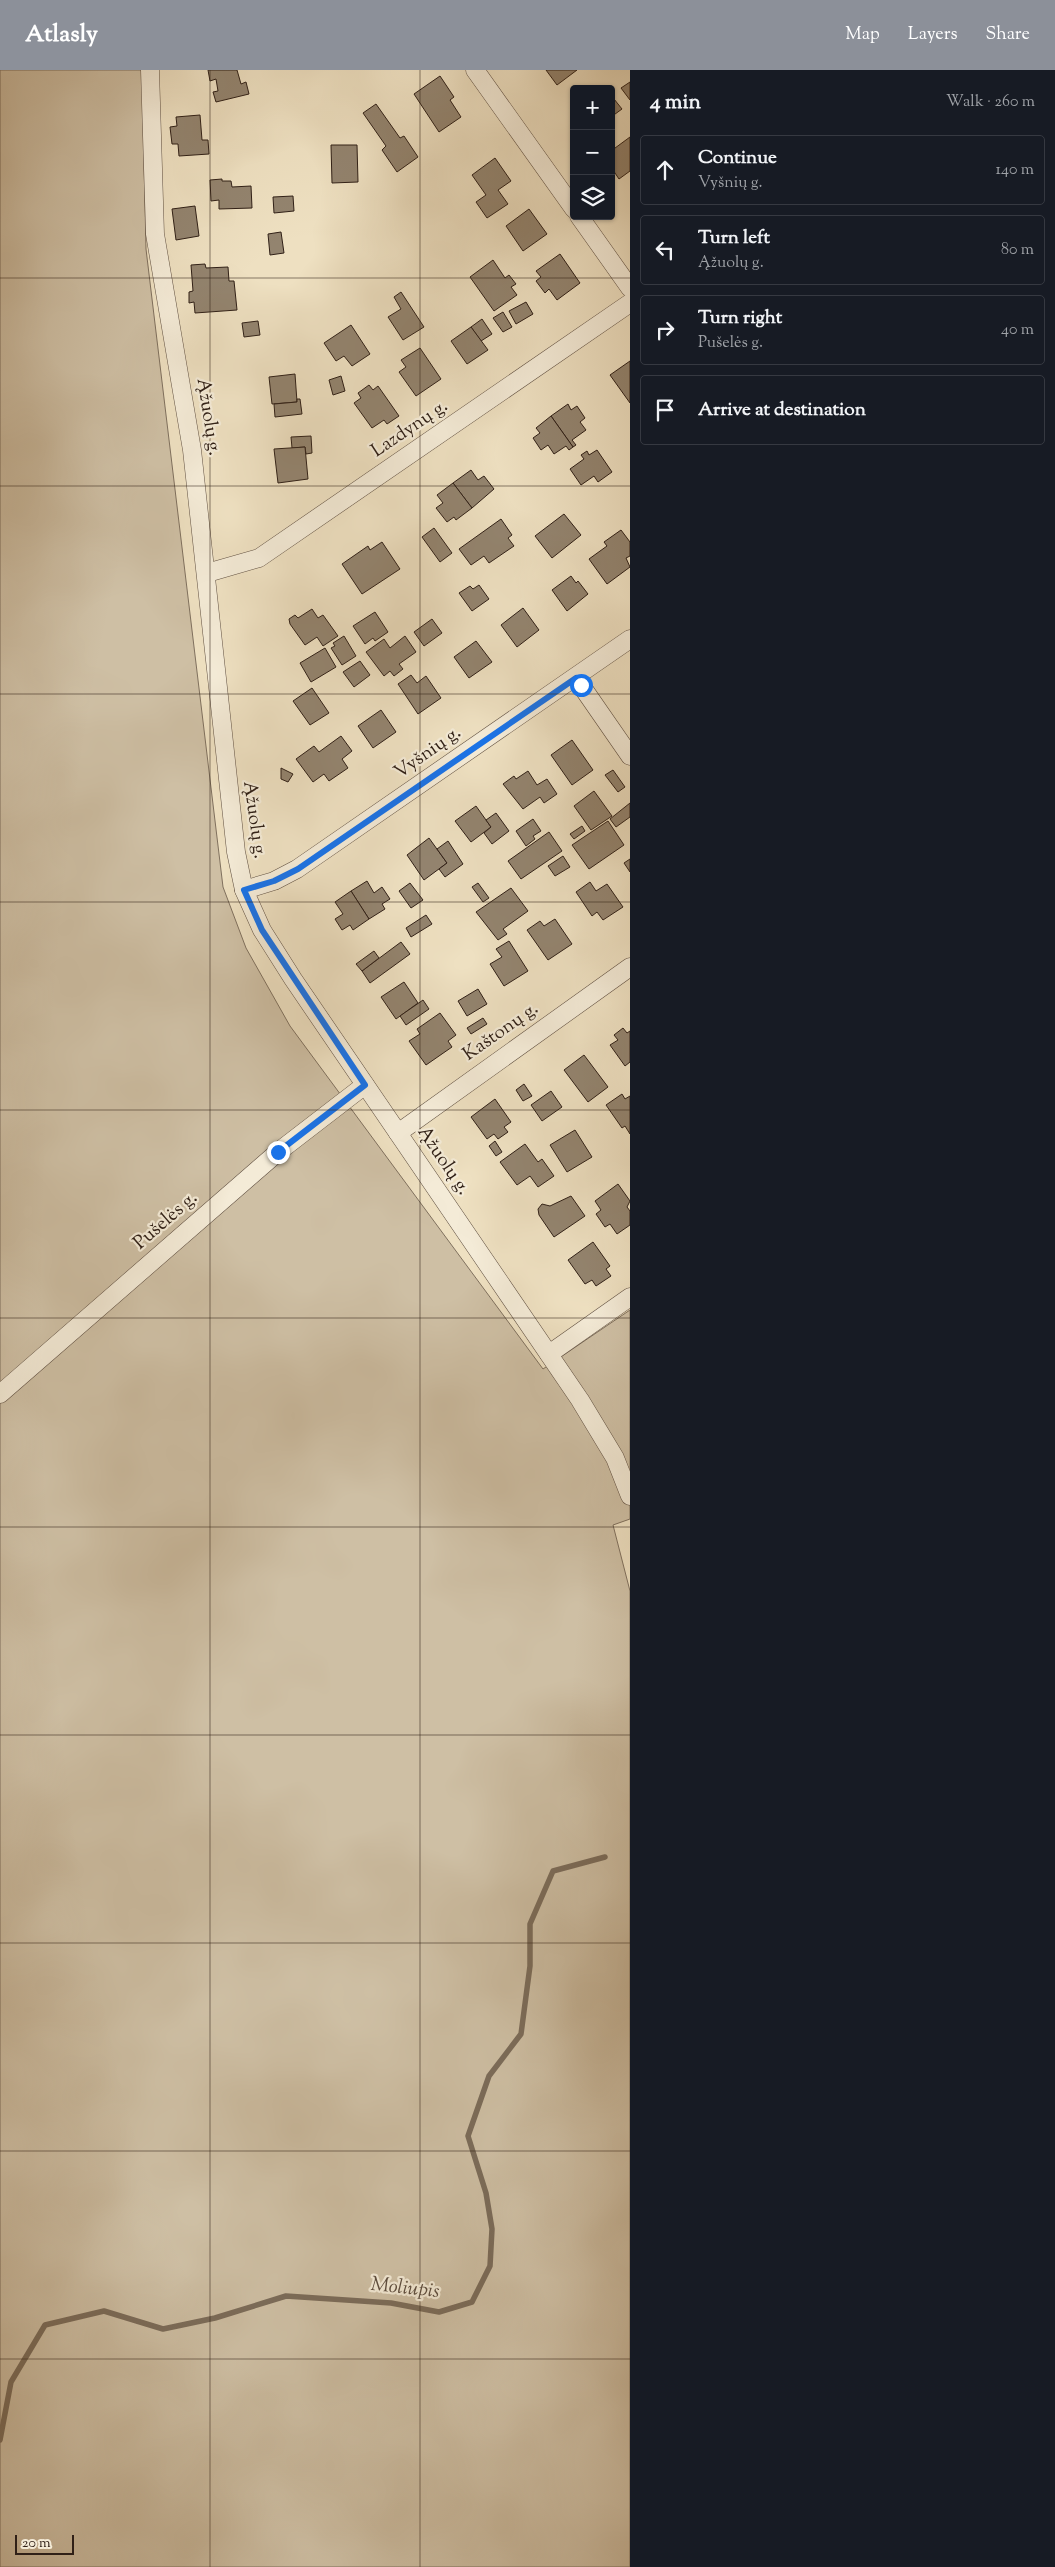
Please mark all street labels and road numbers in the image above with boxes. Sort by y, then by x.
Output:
street label: Ąžuolų g. [189,376,227,458]
street label: Lazdynų g. [366,393,454,465]
street label: Vyšnių g. [389,720,467,786]
street label: Ąžuolų g. [235,779,273,861]
street label: Kaštonų g. [458,996,544,1068]
street label: Ąžuolų g. [410,1121,476,1201]
street label: Pušelės g. [128,1185,204,1257]

